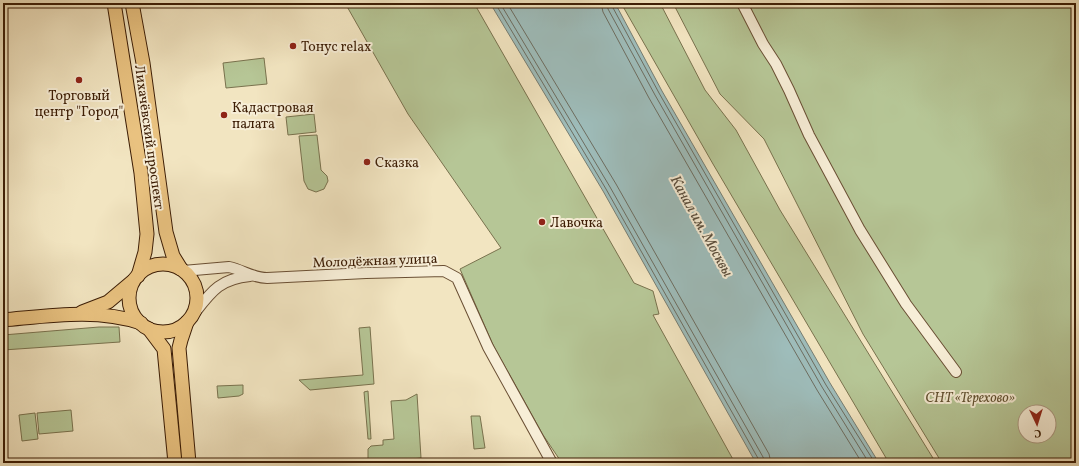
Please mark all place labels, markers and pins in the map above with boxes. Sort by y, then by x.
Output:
place label: Тонус relax [301,38,371,57]
marker: Тонус relax [288,41,298,51]
marker: Торговый центр "Город" [74,75,84,85]
place label: Торговый центр "Город" [35,87,123,122]
place label: Кадастровая палата [232,99,314,134]
marker: Кадастровая палата [219,110,229,120]
place label: Сказка [375,154,419,173]
marker: Сказка [362,157,372,167]
place label: Лавочка [550,214,603,233]
marker: Лавочка [537,217,547,227]

